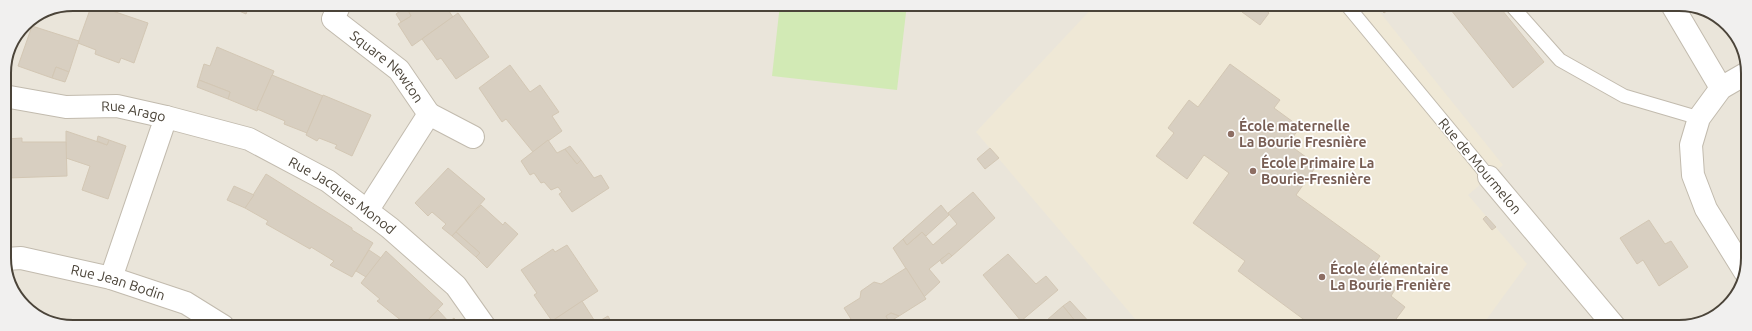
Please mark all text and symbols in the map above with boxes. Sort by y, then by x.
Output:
street label: Square Newton [347,27,427,106]
street label: Rue Arago [101,98,167,125]
street label: Rue de Mourmelon [1435,115,1525,217]
place label: École maternelle La Bourie Fresnière [1239,117,1366,150]
marker: École maternelle La Bourie Fresnière [1226,129,1236,139]
street label: Rue Jacques Monod [286,154,399,237]
place label: École Primaire La Bourie-Fresnière [1261,154,1374,187]
marker: École Primaire La Bourie-Fresnière [1248,166,1258,176]
place label: École élémentaire La Bourie Frenière [1330,260,1451,293]
street label: Rue Jean Bodin [69,261,167,303]
marker: École élémentaire La Bourie Frenière [1317,272,1327,282]

